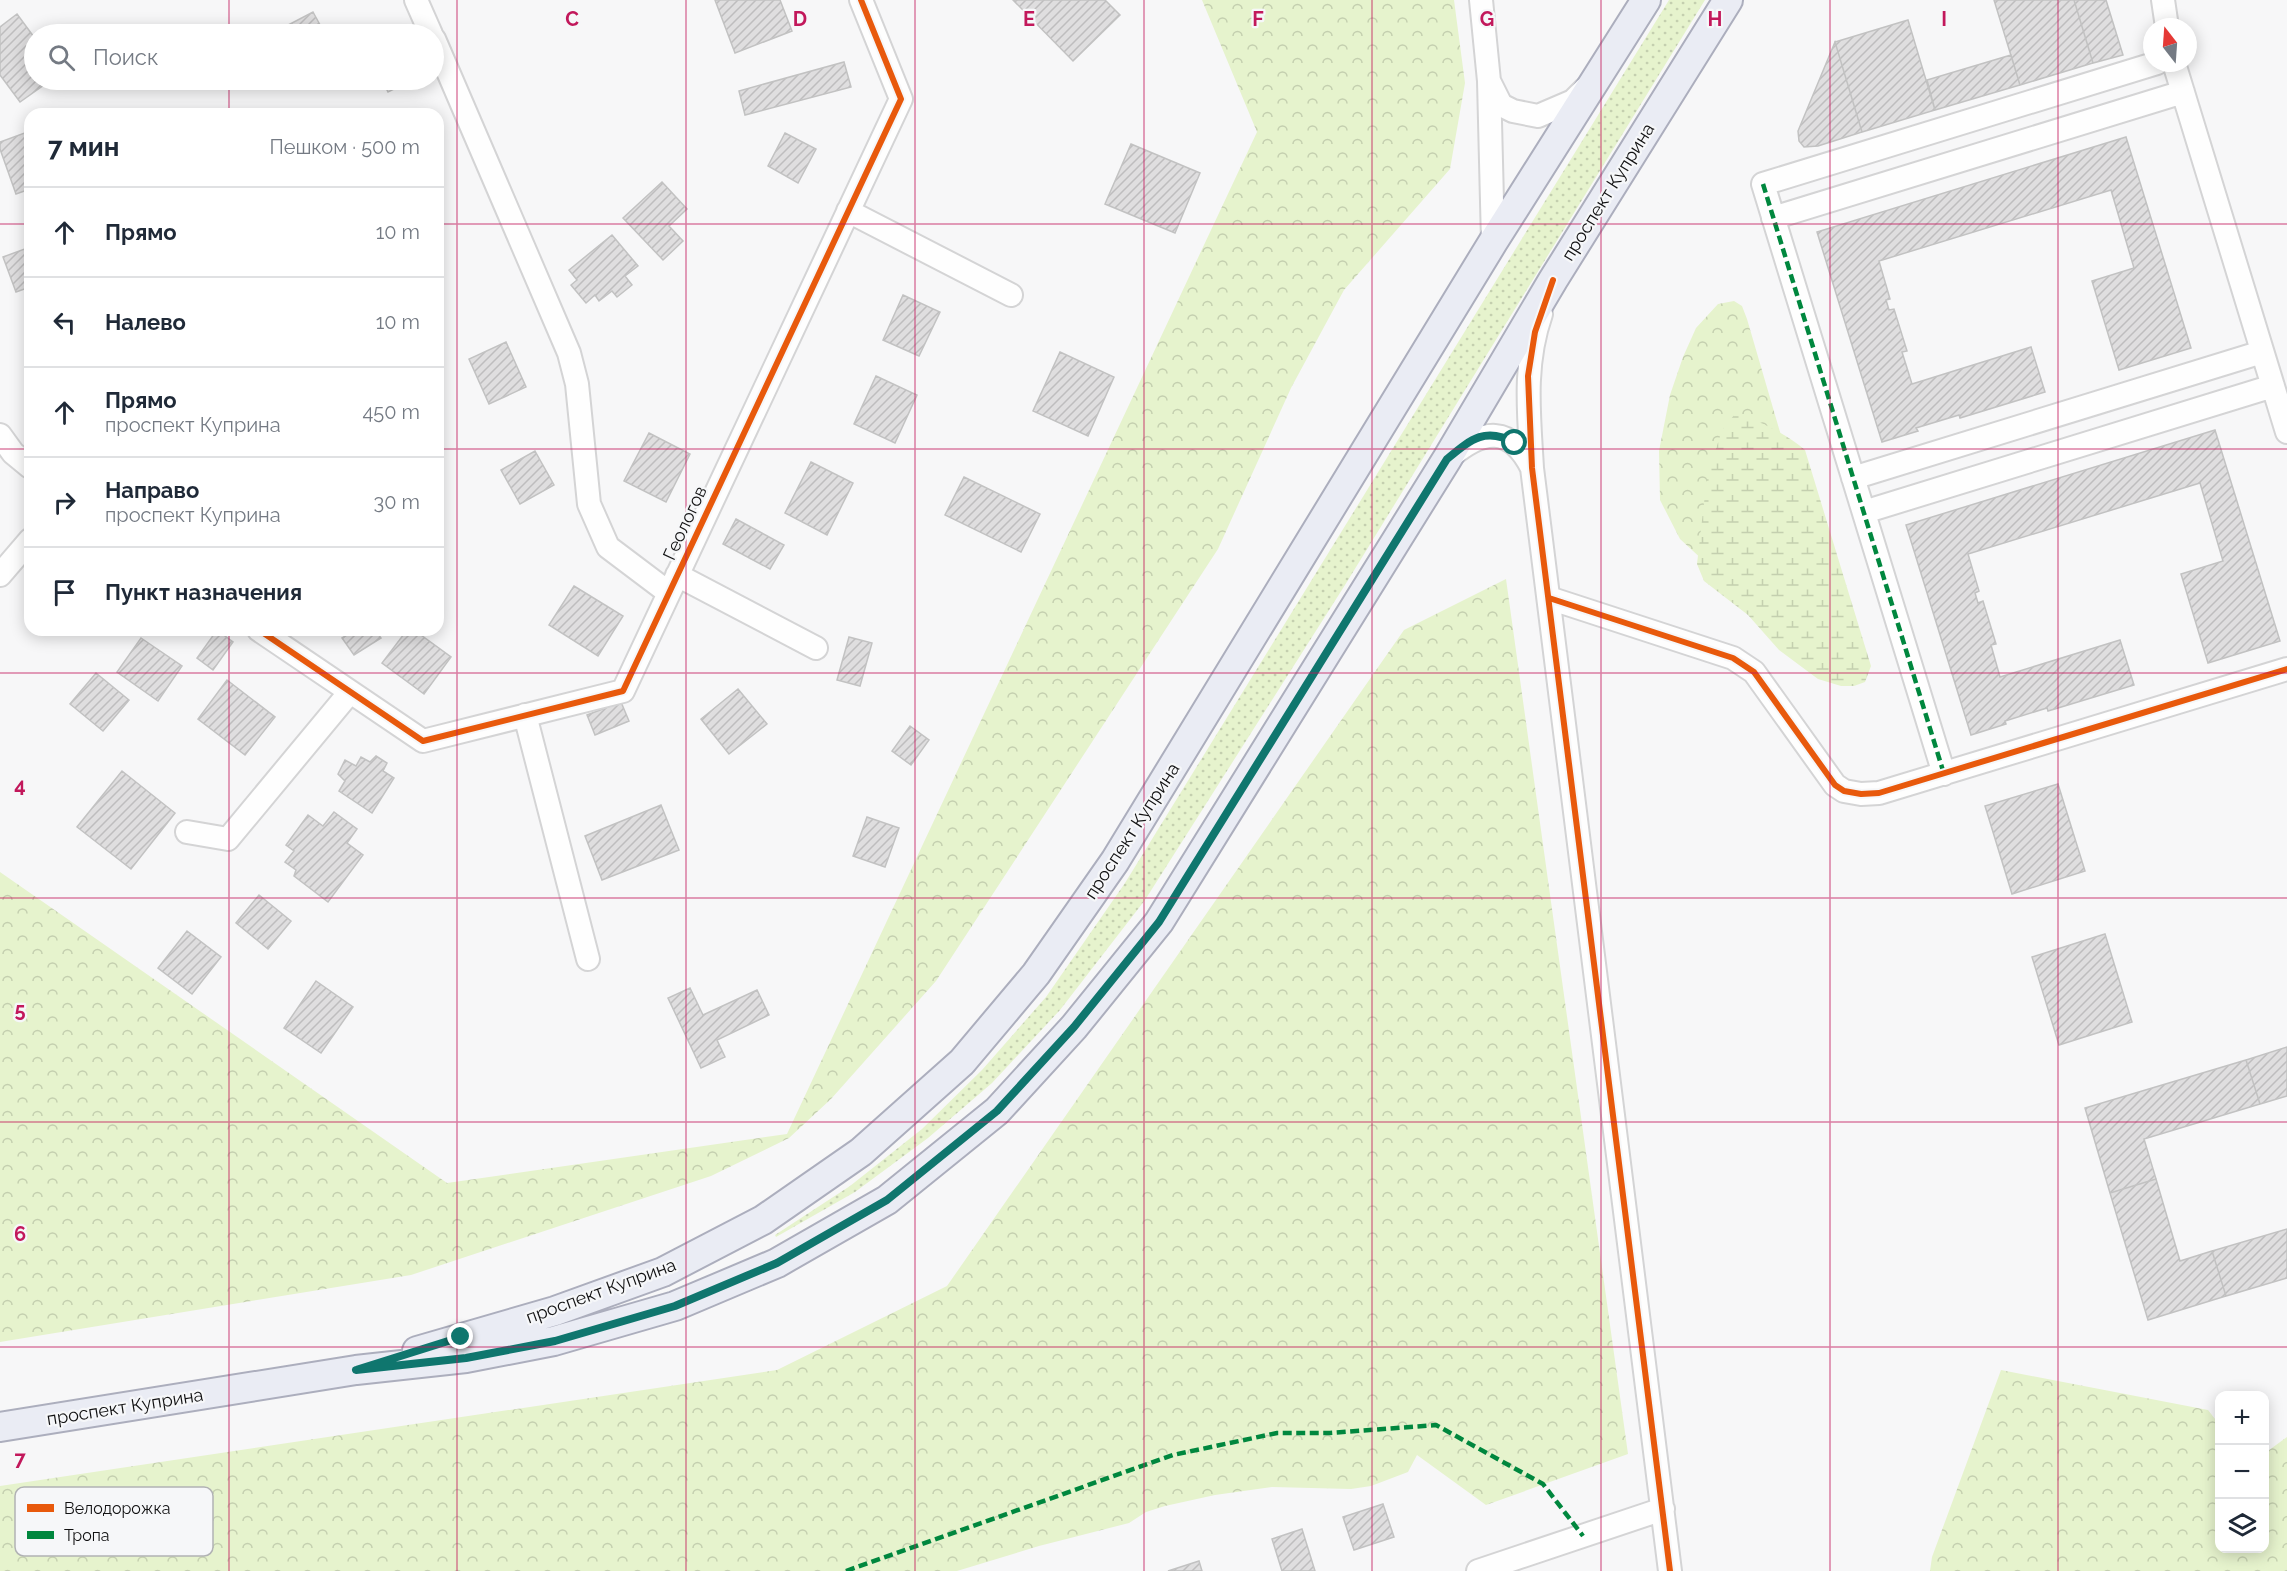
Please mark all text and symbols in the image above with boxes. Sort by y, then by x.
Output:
text: C [565,7,579,31]
text: D [793,7,807,31]
text: E [1023,7,1035,31]
text: F [1252,7,1264,31]
text: G [1480,7,1494,31]
text: H [1708,7,1722,31]
text: I [1941,7,1947,31]
north arrow [2143,18,2197,72]
search box [24,24,444,90]
icon: search [45,41,78,74]
text: Поиск [93,44,158,70]
street label: проспект Куприна [1557,119,1658,264]
text: 7 мин [48,132,119,162]
text: Пешком · 500 m [269,135,420,159]
icon: ahead [48,216,81,249]
text: Прямо [105,219,177,245]
text: 10 m [376,220,420,244]
icon: left [48,306,81,339]
text: Налево [105,309,186,335]
text: 10 m [376,310,420,334]
text: Прямо [105,387,177,413]
icon: ahead [48,396,81,429]
text: 450 m [362,400,420,424]
text: проспект Куприна [105,413,281,437]
route start [1501,429,1527,455]
text: Направо [105,477,199,503]
street label: Геологов [658,482,711,563]
icon: right [48,486,81,519]
text: 30 m [374,490,420,514]
text: проспект Куприна [105,503,281,527]
icon: arrive [48,576,81,609]
text: Пункт назначения [105,579,302,605]
street label: проспект Куприна [1080,759,1183,903]
text: 4 [14,773,26,797]
text: 5 [14,998,26,1022]
text: 6 [14,1222,26,1246]
street label: проспект Куприна [523,1254,679,1327]
route end [447,1323,473,1349]
street label: проспект Куприна [45,1384,205,1429]
map controls [2215,1391,2269,1553]
button: + [2215,1391,2269,1445]
button: − [2215,1445,2269,1499]
text: 7 [14,1447,26,1471]
legend [15,1487,213,1556]
text: Велодорожка [64,1499,171,1518]
button: layers [2215,1499,2269,1553]
text: Тропа [64,1526,110,1545]

